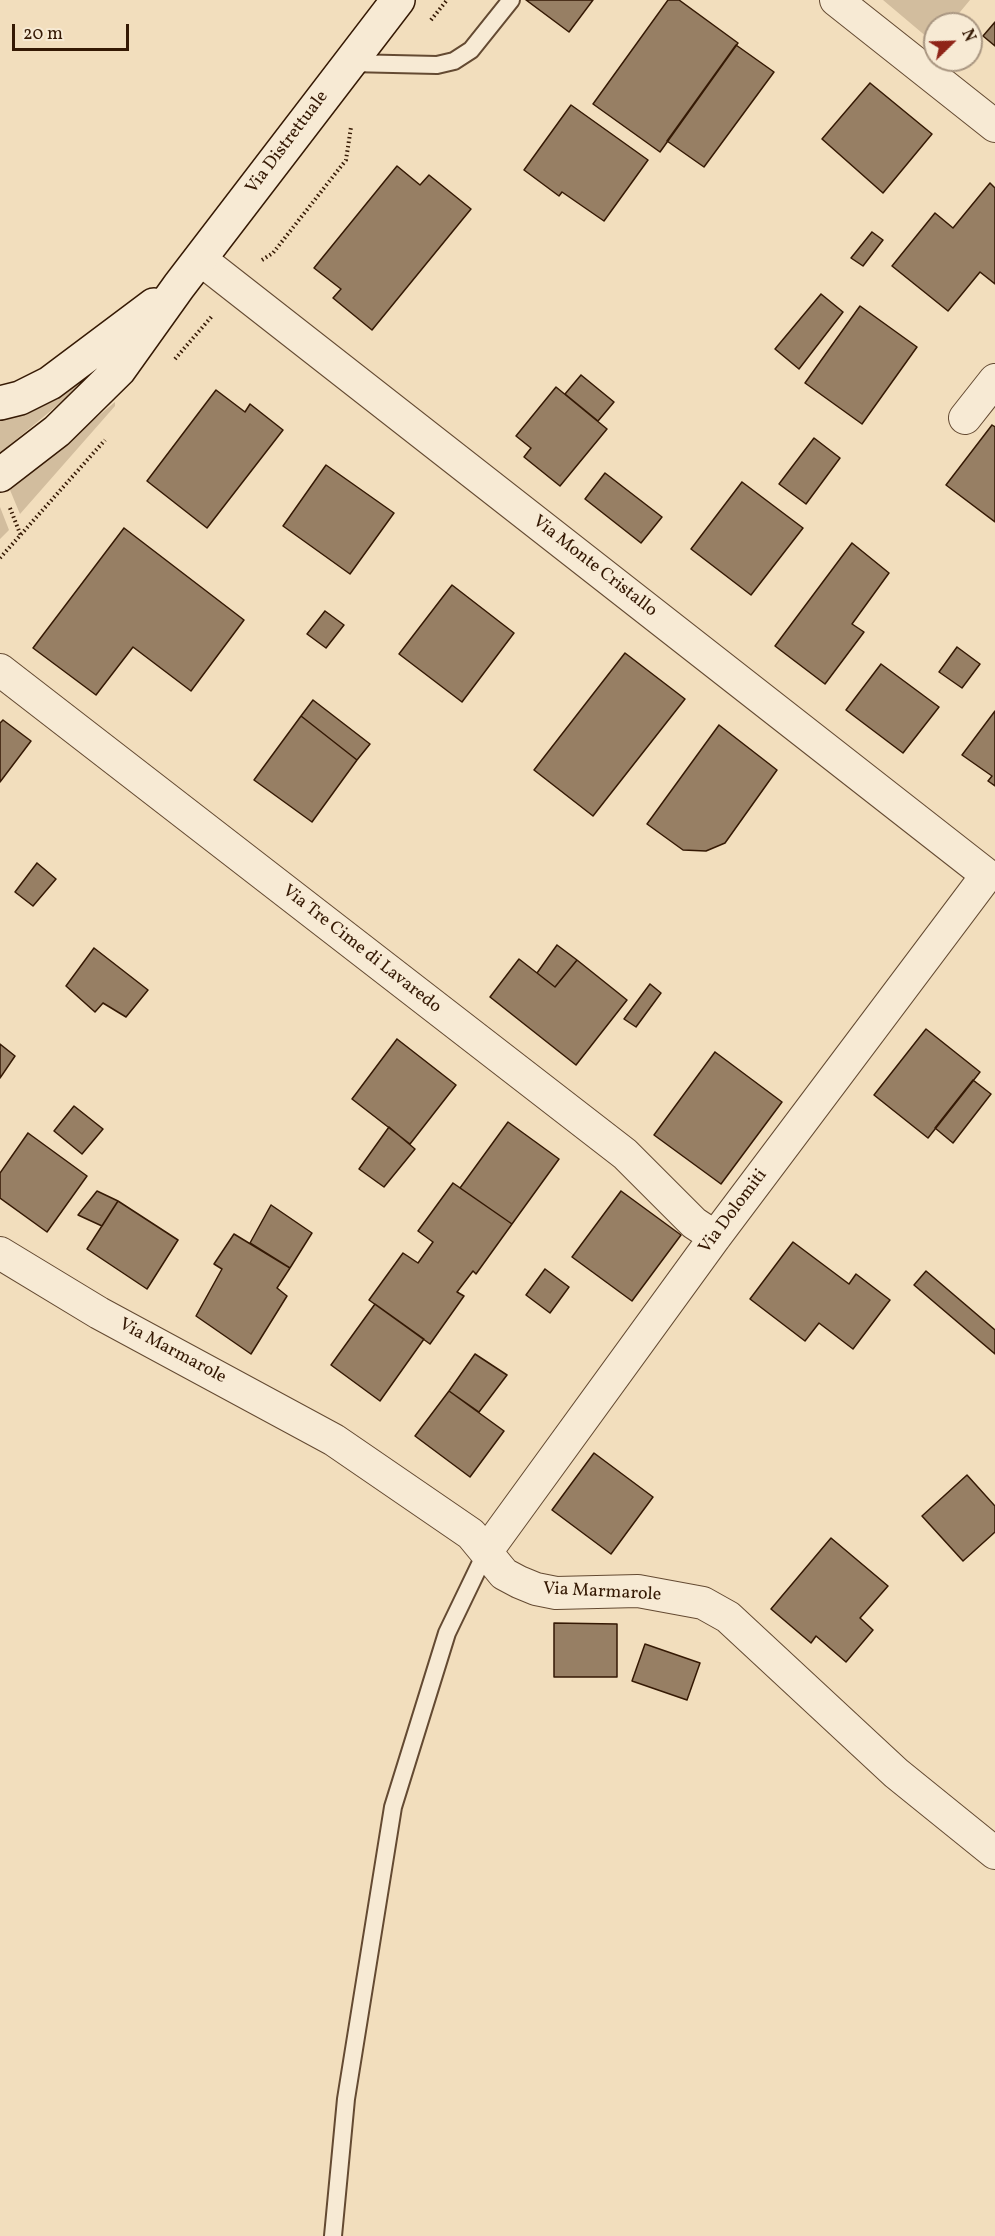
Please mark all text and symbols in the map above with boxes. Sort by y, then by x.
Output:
scale bar [15,12,132,50]
north arrow [923,12,983,72]
text: 20 m [23,22,63,47]
text: N [955,26,980,45]
street label: Via Distrettuale [242,87,334,199]
street label: Via Monte Cristallo [527,512,661,622]
street label: Via Tre Cime di Lavaredo [277,881,445,1019]
street label: Via Dolomiti [695,1166,773,1258]
street label: Via Marmarole [115,1315,229,1389]
street label: Via Marmarole [542,1579,662,1607]

